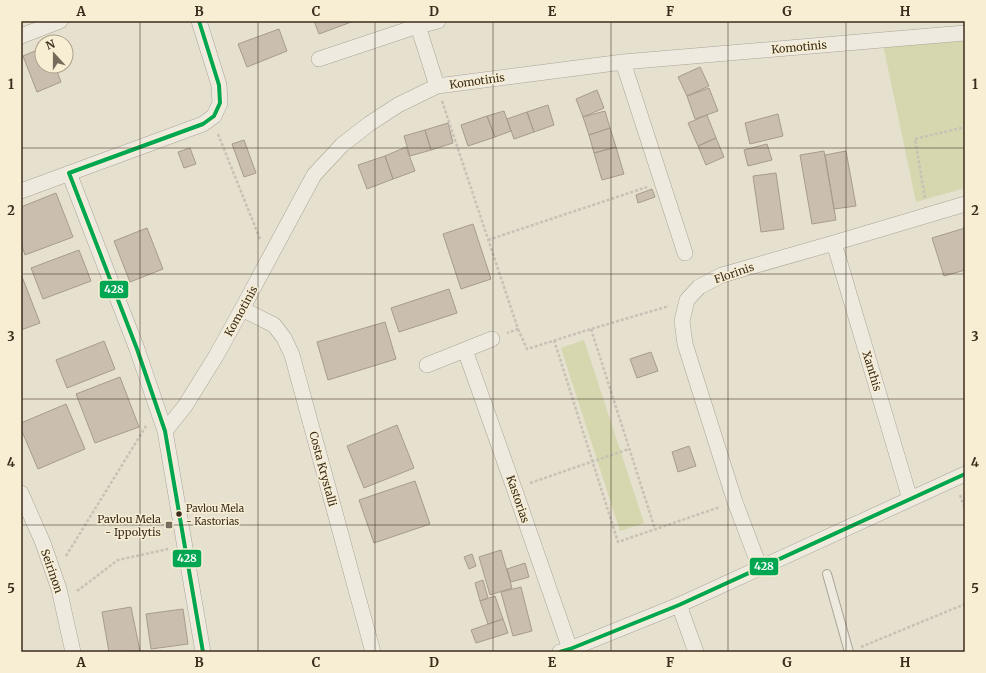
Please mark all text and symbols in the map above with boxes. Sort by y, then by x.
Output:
text: A [75,3,86,20]
text: B [194,3,204,20]
text: C [312,3,321,20]
text: D [429,3,439,20]
text: E [548,3,557,20]
text: F [666,3,674,20]
text: G [782,3,792,20]
text: H [900,3,911,20]
north arrow [34,34,74,74]
text: N [44,36,57,53]
street label: Komotinis [771,38,827,56]
street label: Komotinis [449,70,505,92]
text: 1 [8,76,14,93]
text: 1 [972,76,978,93]
text: 2 [7,202,15,219]
text: 2 [971,202,979,219]
street label: Florinis [712,260,756,286]
line badge: 428 [99,280,129,299]
text: 428 [104,282,124,296]
street label: Komotinis [221,283,261,339]
text: 3 [7,328,15,345]
text: 3 [971,328,979,345]
street label: Xanthis [859,349,885,393]
street label: Costa Krystalli [306,430,340,509]
text: 4 [7,454,16,471]
text: 4 [971,454,980,471]
street label: Kastorias [503,473,533,525]
place label: Pavlou Mela - Kastorias [186,502,245,528]
marker: Pavlou Mela - Kastorias [174,509,184,519]
place label: Pavlou Mela - Ippolytis [97,512,161,539]
marker: Pavlou Mela - Ippolytis [164,520,174,530]
street label: Seirinon [38,547,66,595]
line badge: 428 [172,549,202,568]
text: 428 [177,551,197,565]
line badge: 428 [749,557,779,576]
text: 428 [754,559,774,573]
text: 5 [7,580,15,597]
text: 5 [971,580,979,597]
text: A [75,654,86,671]
text: B [194,654,204,671]
text: C [312,654,321,671]
text: D [429,654,439,671]
text: E [548,654,557,671]
text: F [666,654,674,671]
text: G [782,654,792,671]
text: H [900,654,911,671]

